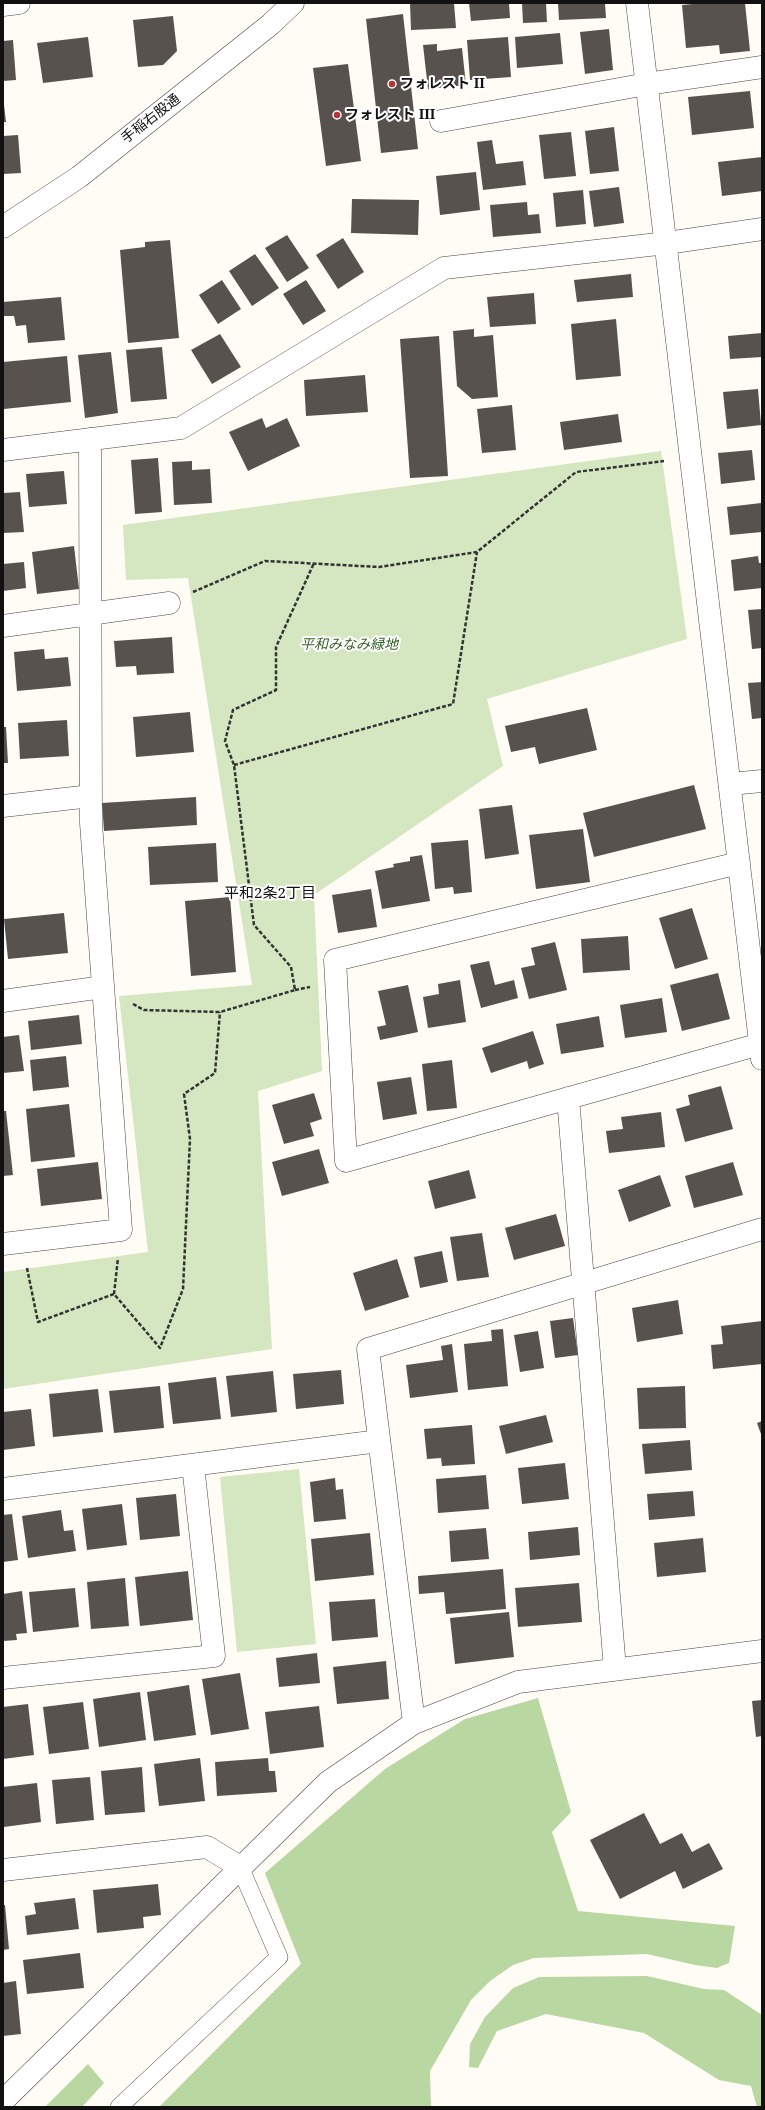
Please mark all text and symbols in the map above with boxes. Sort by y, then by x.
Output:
place label: フォレスト II [400,76,485,92]
marker: フォレスト II [387,79,397,89]
street label: 手稲右股通 [118,91,184,147]
place label: フォレスト III [345,107,435,123]
marker: フォレスト III [332,110,342,120]
park label: 平和みなみ緑地 [300,637,398,653]
district label: 平和2条2丁目 [224,885,316,903]

